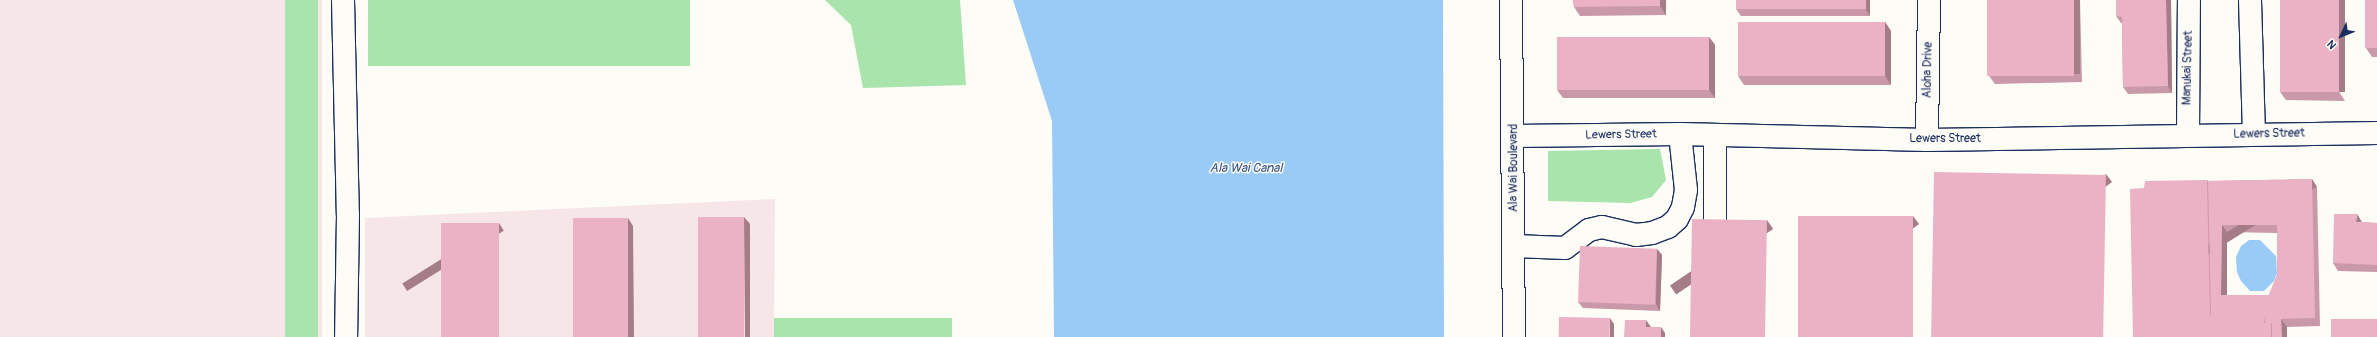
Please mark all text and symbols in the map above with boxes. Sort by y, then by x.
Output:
north arrow [2321,16,2361,56]
street label: Manukai Street [2180,31,2196,105]
text: N [2325,37,2339,52]
street label: Aloha Drive [1920,42,1936,98]
street label: Ala Wai Boulevard [1507,124,1521,212]
street label: Lewers Street [2233,126,2305,142]
street label: Lewers Street [1585,127,1657,143]
street label: Lewers Street [1909,132,1981,146]
water label: Ala Wai Canal [1210,160,1282,176]

